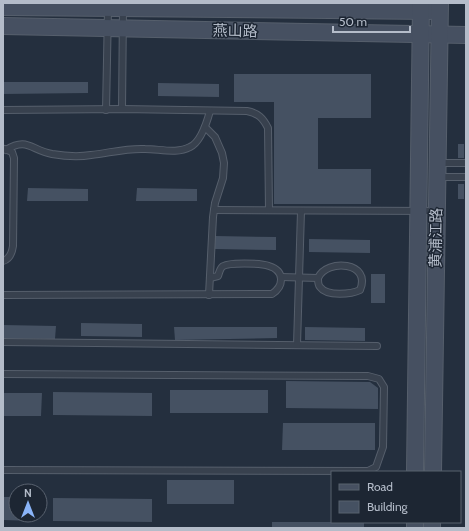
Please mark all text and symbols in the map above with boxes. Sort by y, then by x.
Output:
scale bar [333,8,410,34]
text: 50 m [339,14,367,29]
street label: 燕山路 [212,22,258,40]
street label: 黄浦江路 [426,208,446,268]
legend [331,471,461,523]
text: Road [367,479,393,494]
north arrow [8,483,48,523]
text: N [24,486,32,500]
text: Building [367,499,409,514]

